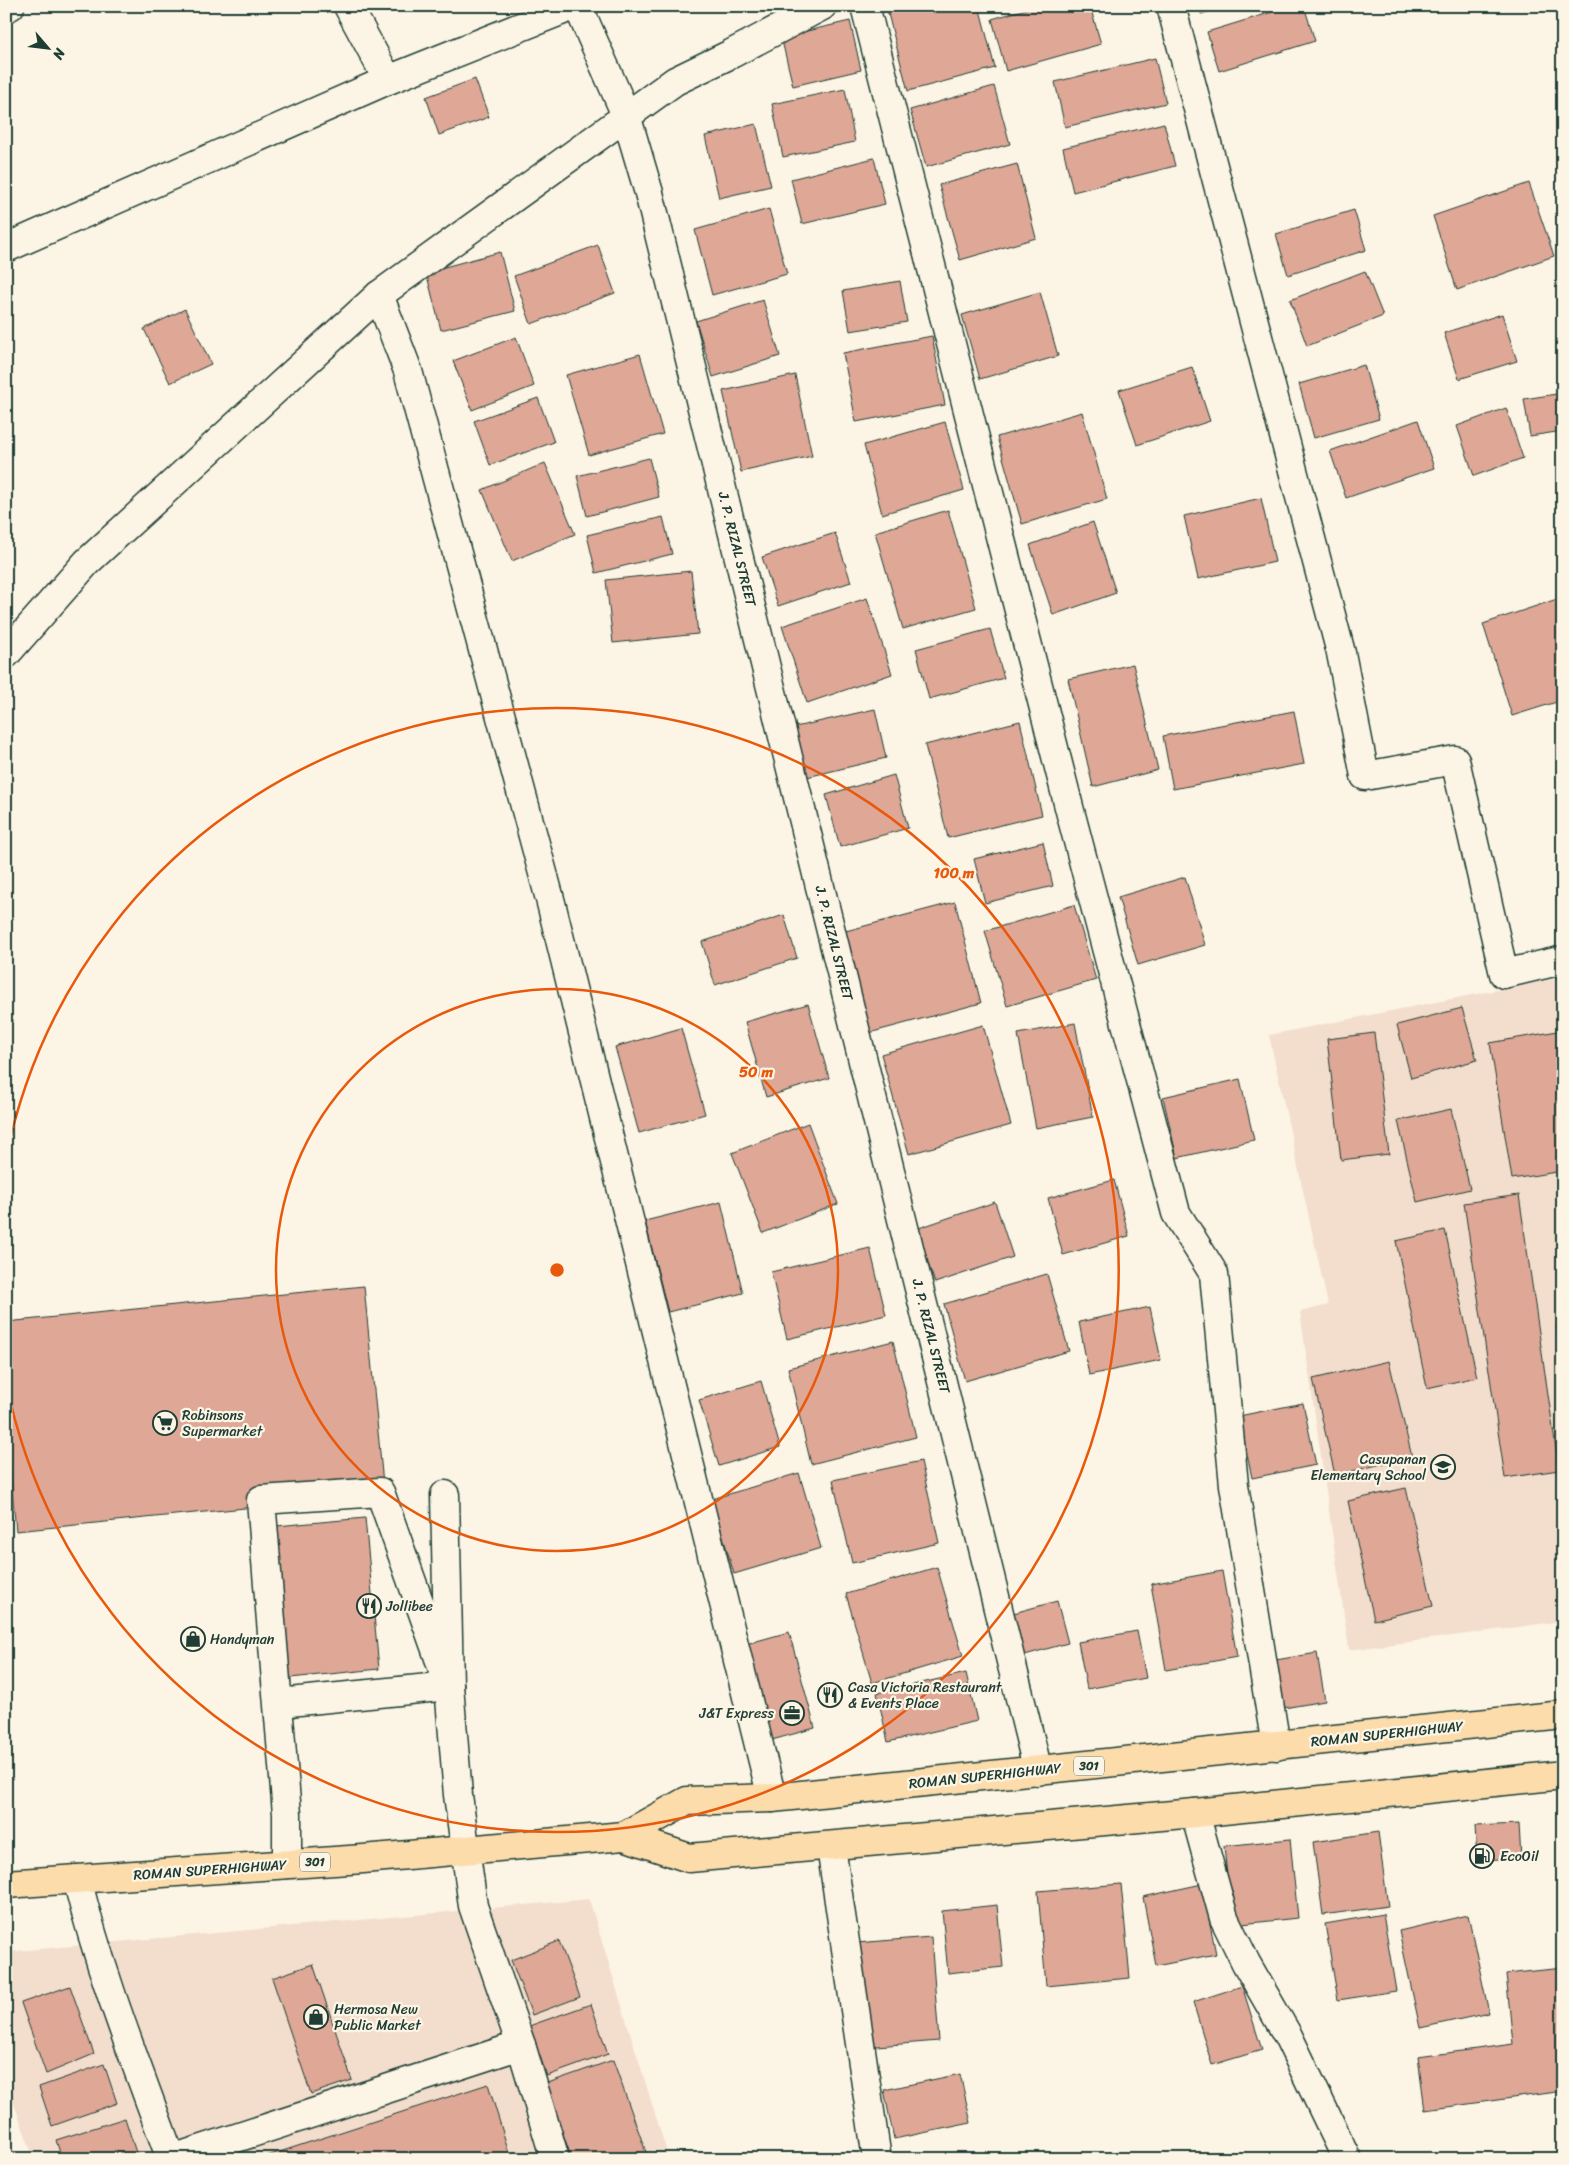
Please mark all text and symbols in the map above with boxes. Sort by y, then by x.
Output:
north arrow [22,22,72,72]
text: N [46,43,73,64]
street label: J. P. RIZAL STREET [710,488,764,610]
text: 100 m [934,860,975,886]
street label: J. P. RIZAL STREET [807,882,861,1004]
text: 50 m [739,1059,774,1085]
centre of rings [548,1261,566,1279]
street label: J. P. RIZAL STREET [904,1275,958,1397]
place label: Robinsons Supermarket [182,1403,264,1444]
supermarket icon: Robinsons Supermarket [152,1410,178,1436]
place label: Casupanan Elementary School [1310,1447,1427,1488]
school or university icon: Casupanan Elementary School [1430,1454,1456,1480]
restaurant icon: Jollibee [356,1593,382,1619]
place label: Jollibee [385,1594,433,1619]
shop icon: Handyman [180,1626,206,1652]
place label: Handyman [210,1627,275,1652]
place label: Casa Victoria Restaurant & Events Place [848,1675,1003,1716]
restaurant icon: Casa Victoria Restaurant & Events Place [817,1682,843,1708]
office icon: J&T Express [779,1700,805,1726]
place label: J&T Express [698,1701,775,1726]
street label: ROMAN SUPERHIGHWAY [1309,1713,1466,1754]
street label: ROMAN SUPERHIGHWAY [907,1755,1064,1796]
road number: 301 [1074,1756,1104,1775]
fuel station icon: EcoOil [1469,1843,1495,1869]
place label: EcoOil [1500,1844,1540,1869]
street label: ROMAN SUPERHIGHWAY [133,1852,289,1888]
road number: 301 [300,1852,330,1871]
place label: Hermosa New Public Market [334,1997,422,2038]
shop icon: Hermosa New Public Market [303,2004,329,2030]

